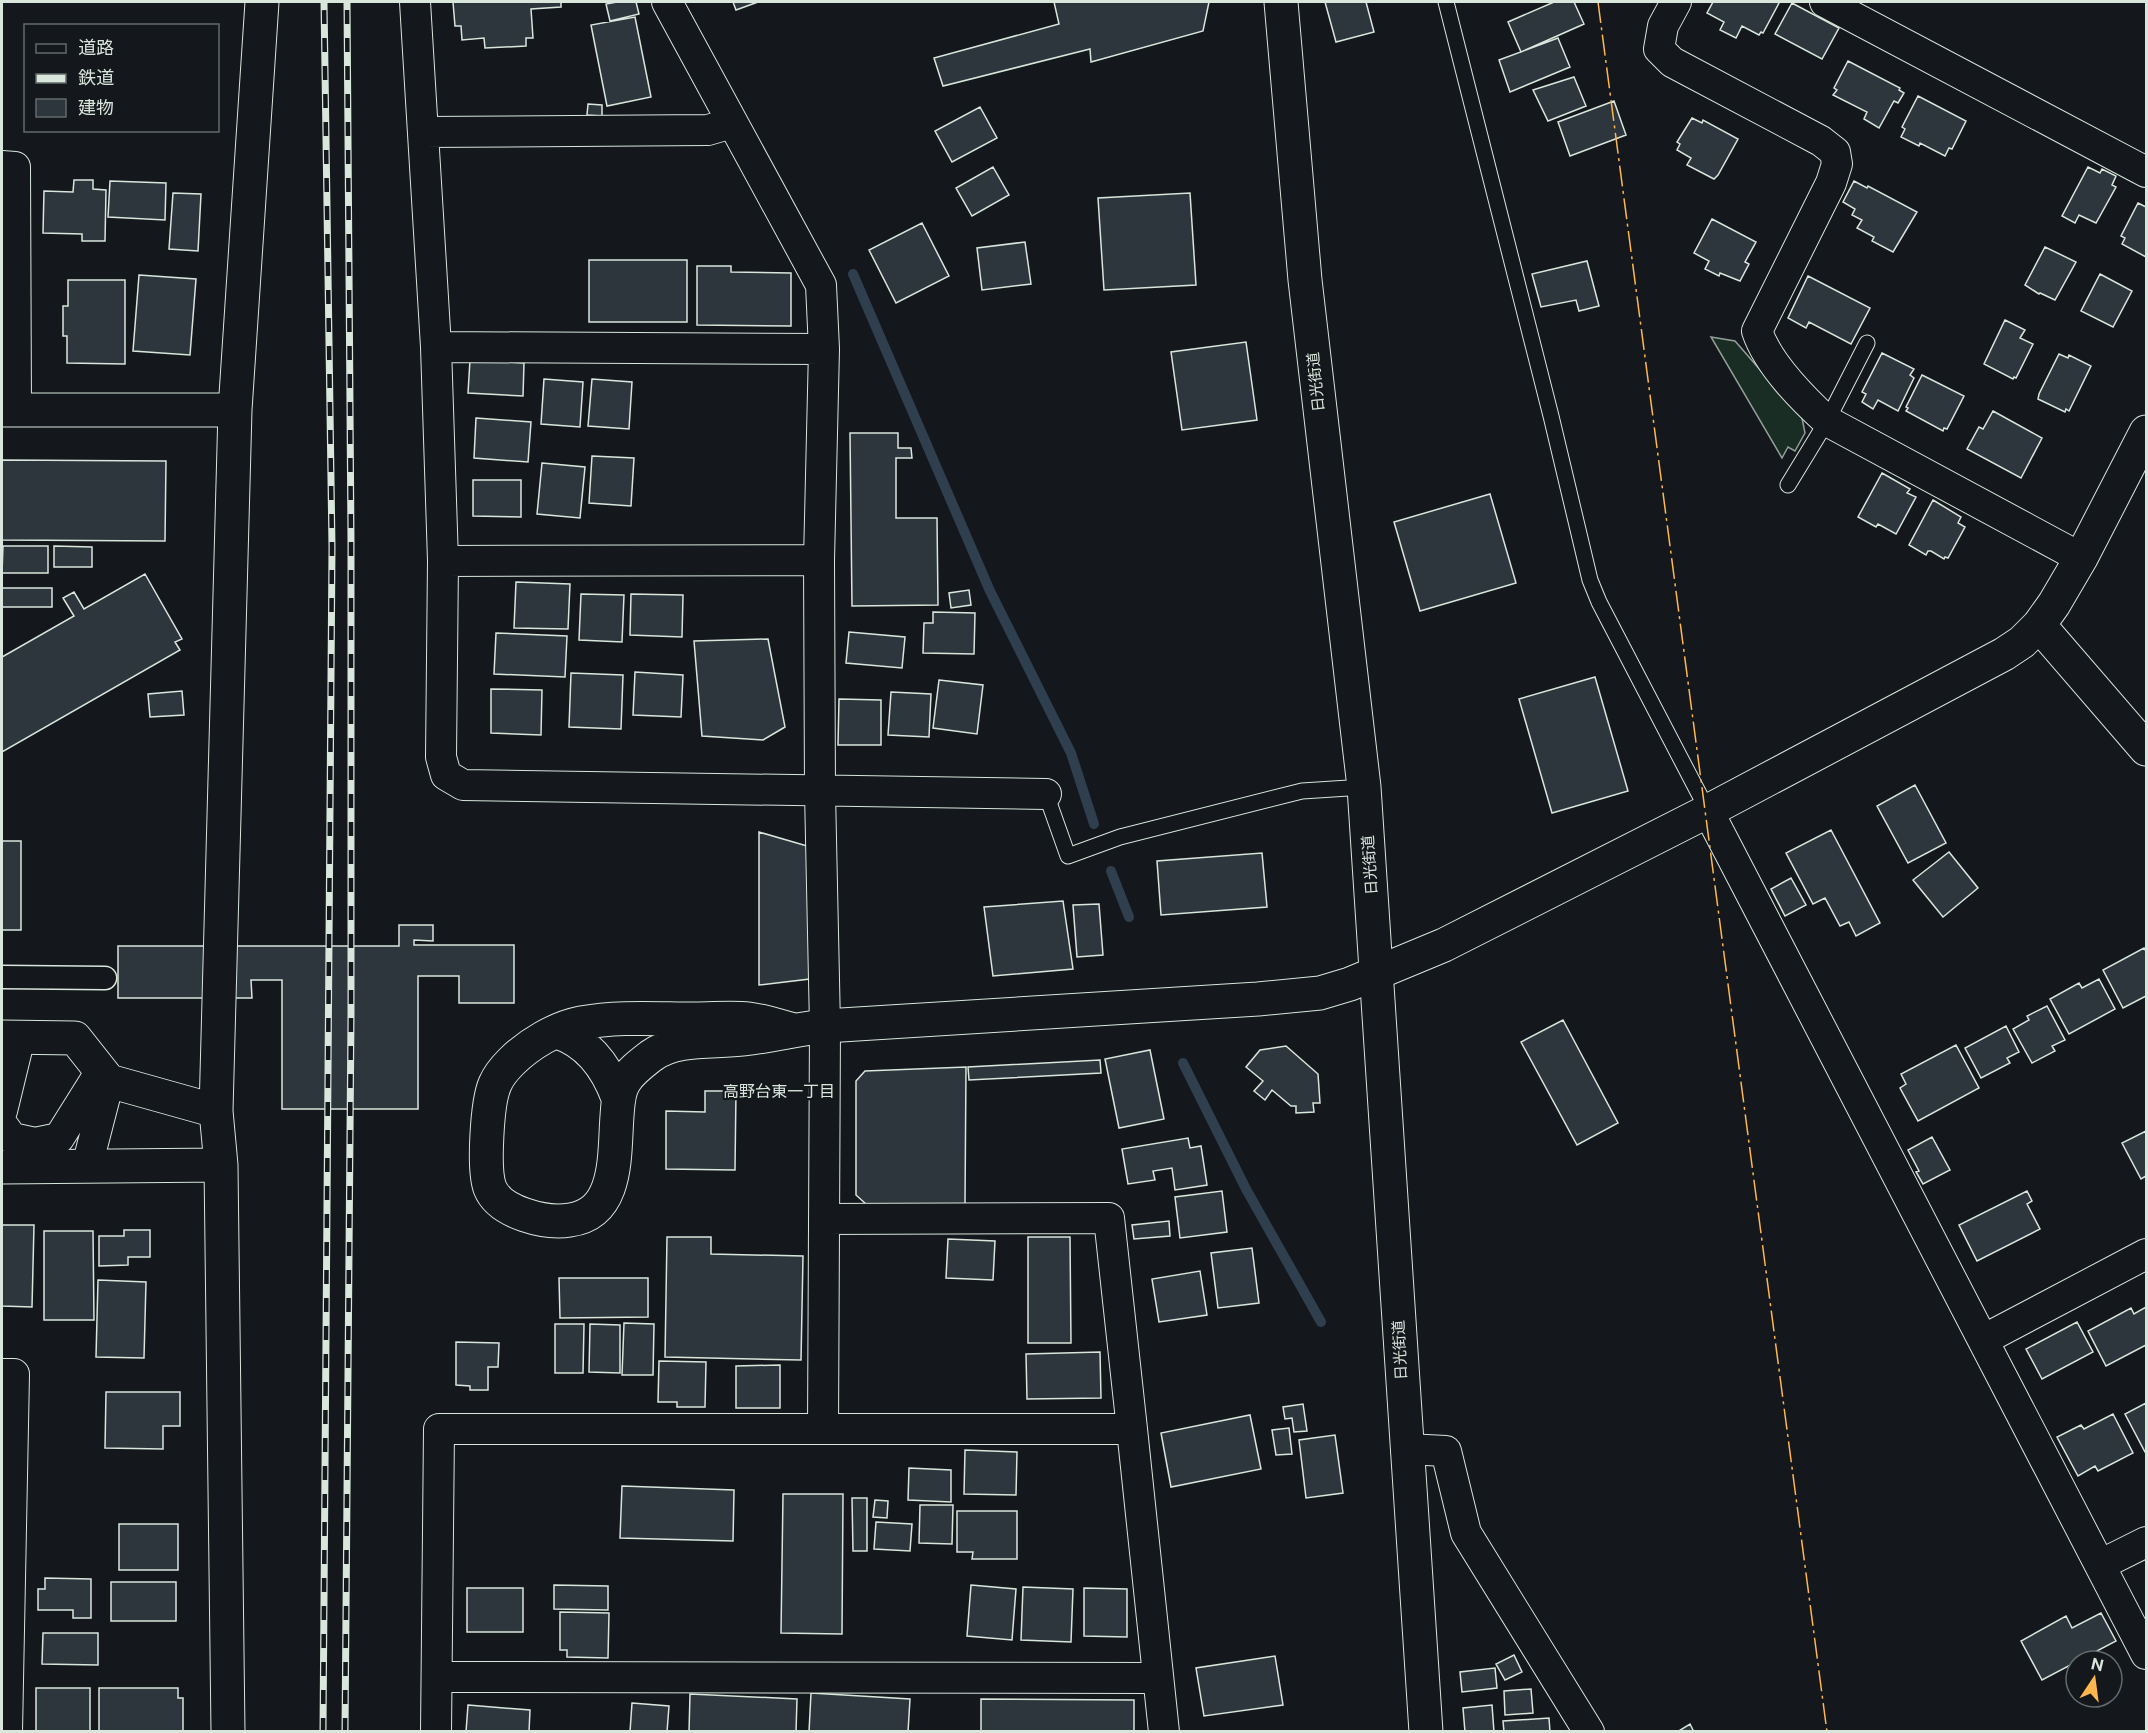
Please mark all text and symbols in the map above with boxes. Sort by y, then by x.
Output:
legend [24,24,219,132]
text: 道路 [78,37,114,58]
text: 鉄道 [78,67,114,88]
text: 建物 [78,97,114,118]
street label: 日光街道 [1304,351,1327,413]
street label: 日光街道 [1359,835,1380,896]
district label: 高野台東一丁目 [723,1082,835,1101]
street label: 日光街道 [1389,1320,1410,1380]
north arrow [2064,1649,2124,1709]
text: N [2089,1654,2105,1676]

